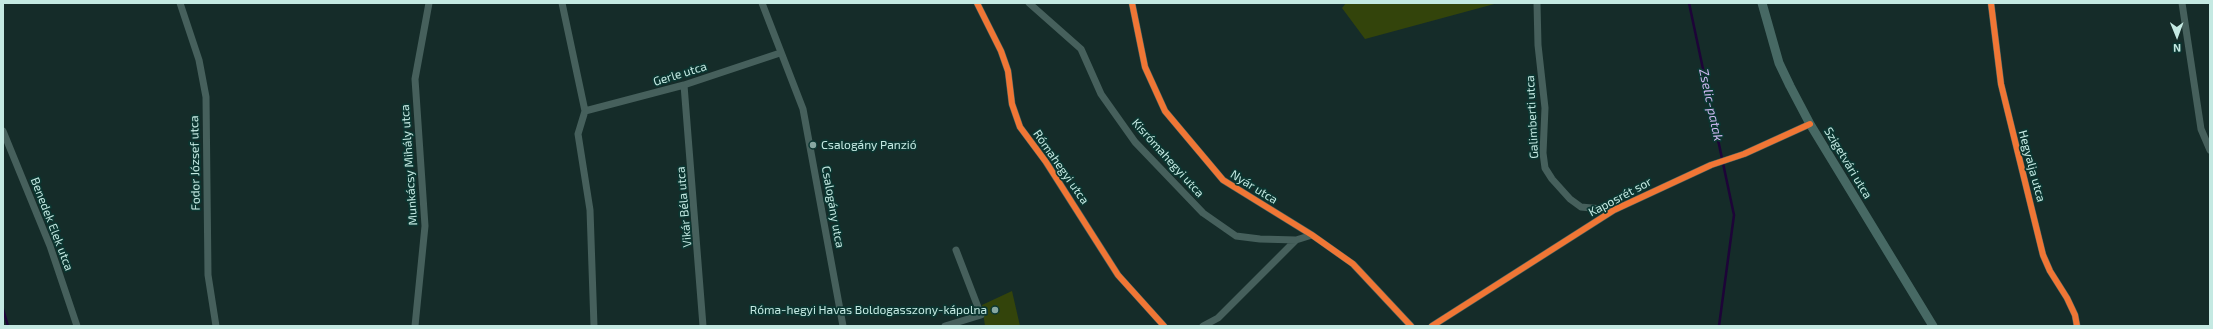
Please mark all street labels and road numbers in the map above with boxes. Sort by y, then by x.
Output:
street label: Gerle utca [651,59,709,89]
street label: Galimberti utca [1523,75,1541,159]
street label: Munkácsy Mihály utca [398,104,420,226]
street label: Fodor József utca [187,115,203,211]
street label: Kisrómahegyi utca [1129,116,1207,200]
street label: Szigetvári utca [1821,125,1875,201]
street label: Rómahegyi utca [1030,127,1092,207]
street label: Hegyalja utca [2016,129,2048,203]
street label: Csalogány utca [819,165,847,249]
street label: Vikár Béla utca [673,166,695,248]
street label: Nyár utca [1228,167,1280,207]
street label: Kaposrét sor [1586,174,1654,220]
street label: Benedek Elek utca [28,175,76,273]

